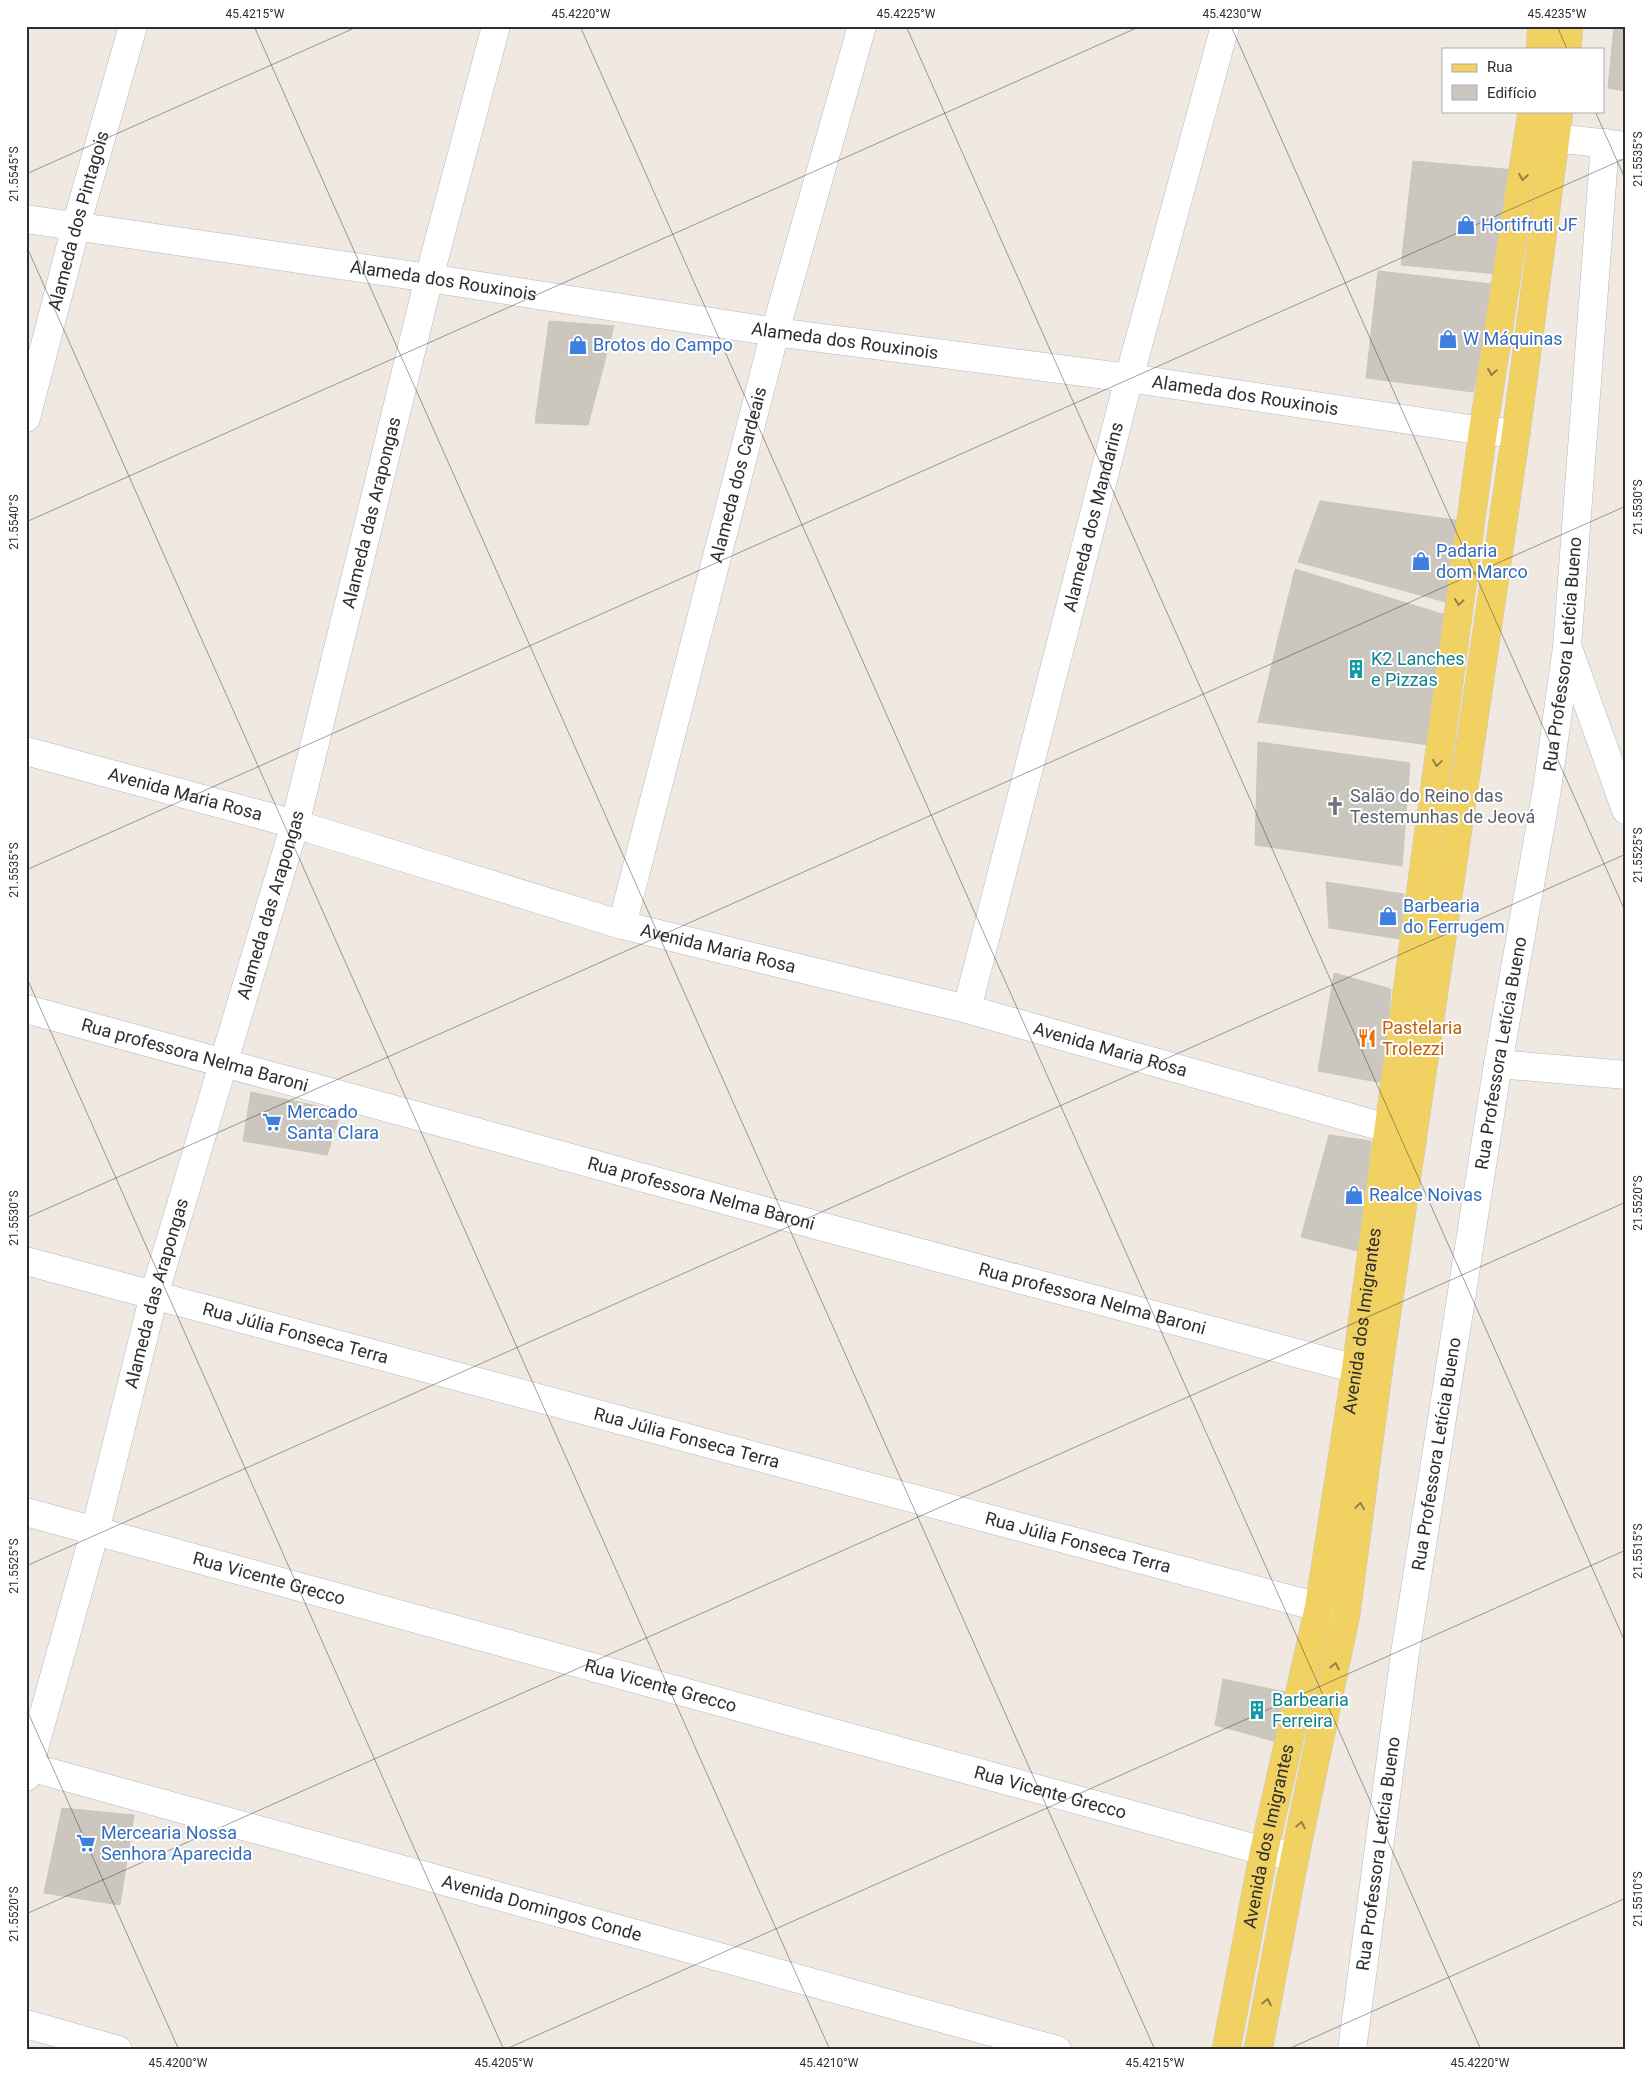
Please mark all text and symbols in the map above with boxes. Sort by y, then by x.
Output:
text: 45.4215°W [226,7,285,21]
text: 45.4220°W [552,7,611,21]
text: 45.4225°W [877,7,936,21]
text: 45.4230°W [1203,7,1262,21]
text: 45.4235°W [1528,7,1587,21]
legend [1442,48,1604,112]
text: Rua [1487,58,1513,76]
text: Edifício [1487,84,1536,102]
street label: Alameda dos Pintagois [43,128,113,313]
text: 21.5535°S [1631,131,1645,187]
text: 21.5545°S [7,146,21,202]
one-way arrow [1518,173,1529,181]
shop icon: Hortifruti JF [1455,214,1477,236]
place label: Hortifruti JF [1481,214,1578,235]
street label: Alameda dos Rouxinois [349,256,538,305]
street label: Alameda dos Rouxinois [750,317,940,363]
shop icon: W Máquinas [1437,328,1459,350]
place label: W Máquinas [1463,328,1563,349]
shop icon: Brotos do Campo [567,334,589,356]
place label: Brotos do Campo [593,334,733,355]
one-way arrow [1487,368,1498,376]
street label: Alameda dos Rouxinois [1151,371,1340,419]
street label: Alameda dos Cardeais [705,385,770,565]
street label: Alameda das Arapongas [337,415,405,610]
street label: Alameda dos Mandarins [1058,420,1127,614]
text: 21.5530°S [1631,479,1645,535]
text: 21.5540°S [7,494,21,550]
street label: Rua Professora Letícia Bueno [1539,536,1585,773]
place label: Padaria dom Marco [1436,540,1528,582]
shop icon: Padaria dom Marco [1410,550,1432,572]
one-way arrow [1454,598,1465,606]
place label: K2 Lanches e Pizzas [1371,648,1464,690]
building icon: K2 Lanches e Pizzas [1345,658,1367,680]
one-way arrow [1432,759,1443,767]
street label: Avenida Maria Rosa [106,763,265,825]
place label: Salão do Reino das Testemunhas de Jeová [1350,785,1535,827]
church icon: Salão do Reino das Testemunhas de Jeová [1324,795,1346,817]
street label: Alameda das Arapongas [232,808,308,1002]
text: 21.5525°S [1631,827,1645,883]
text: 21.5535°S [7,842,21,898]
place label: Barbearia do Ferrugem [1403,895,1505,937]
shop icon: Barbearia do Ferrugem [1377,905,1399,927]
street label: Avenida Maria Rosa [639,919,798,977]
street label: Rua Professora Letícia Bueno [1470,935,1531,1171]
street label: Rua professora Nelma Baroni [79,1014,311,1096]
street label: Avenida Maria Rosa [1031,1017,1190,1081]
place label: Pastelaria Trolezzi [1382,1017,1462,1059]
restaurant icon: Pastelaria Trolezzi [1356,1027,1378,1049]
place label: Mercado Santa Clara [287,1101,379,1143]
supermarket icon: Mercado Santa Clara [261,1111,283,1133]
street label: Rua professora Nelma Baroni [586,1152,817,1234]
text: 21.5520°S [1631,1175,1645,1231]
shop icon: Realce Noivas [1343,1184,1365,1206]
place label: Realce Noivas [1369,1184,1482,1205]
text: 21.5530°S [7,1190,21,1246]
street label: Alameda das Arapongas [120,1196,192,1390]
street label: Avenida dos Imigrantes [1338,1226,1385,1416]
street label: Rua professora Nelma Baroni [976,1258,1208,1339]
street label: Rua Júlia Fonseca Terra [200,1298,391,1368]
street label: Rua Professora Letícia Bueno [1407,1336,1465,1572]
street label: Rua Júlia Fonseca Terra [592,1402,782,1472]
one-way arrow [1354,1501,1365,1509]
street label: Rua Júlia Fonseca Terra [983,1507,1173,1577]
text: 21.5515°S [1631,1523,1645,1579]
text: 21.5525°S [7,1538,21,1594]
street label: Rua Vicente Grecco [191,1547,348,1609]
street label: Rua Vicente Grecco [582,1654,739,1716]
one-way arrow [1329,1662,1340,1671]
place label: Barbearia Ferreira [1272,1689,1349,1731]
building icon: Barbearia Ferreira [1246,1699,1268,1721]
street label: Rua Professora Letícia Bueno [1352,1735,1404,1972]
street label: Avenida dos Imigrantes [1238,1742,1298,1930]
street label: Rua Vicente Grecco [972,1761,1129,1823]
one-way arrow [1295,1821,1306,1830]
place label: Mercearia Nossa Senhora Aparecida [101,1822,252,1864]
supermarket icon: Mercearia Nossa Senhora Aparecida [75,1832,97,1854]
street label: Avenida Domingos Conde [440,1870,644,1945]
text: 21.5510°S [1631,1871,1645,1927]
text: 21.5520°S [7,1886,21,1942]
one-way arrow [1261,1997,1272,2006]
text: 45.4200°W [149,2056,208,2070]
text: 45.4205°W [475,2056,534,2070]
text: 45.4210°W [800,2056,859,2070]
text: 45.4215°W [1126,2056,1185,2070]
text: 45.4220°W [1451,2056,1510,2070]

